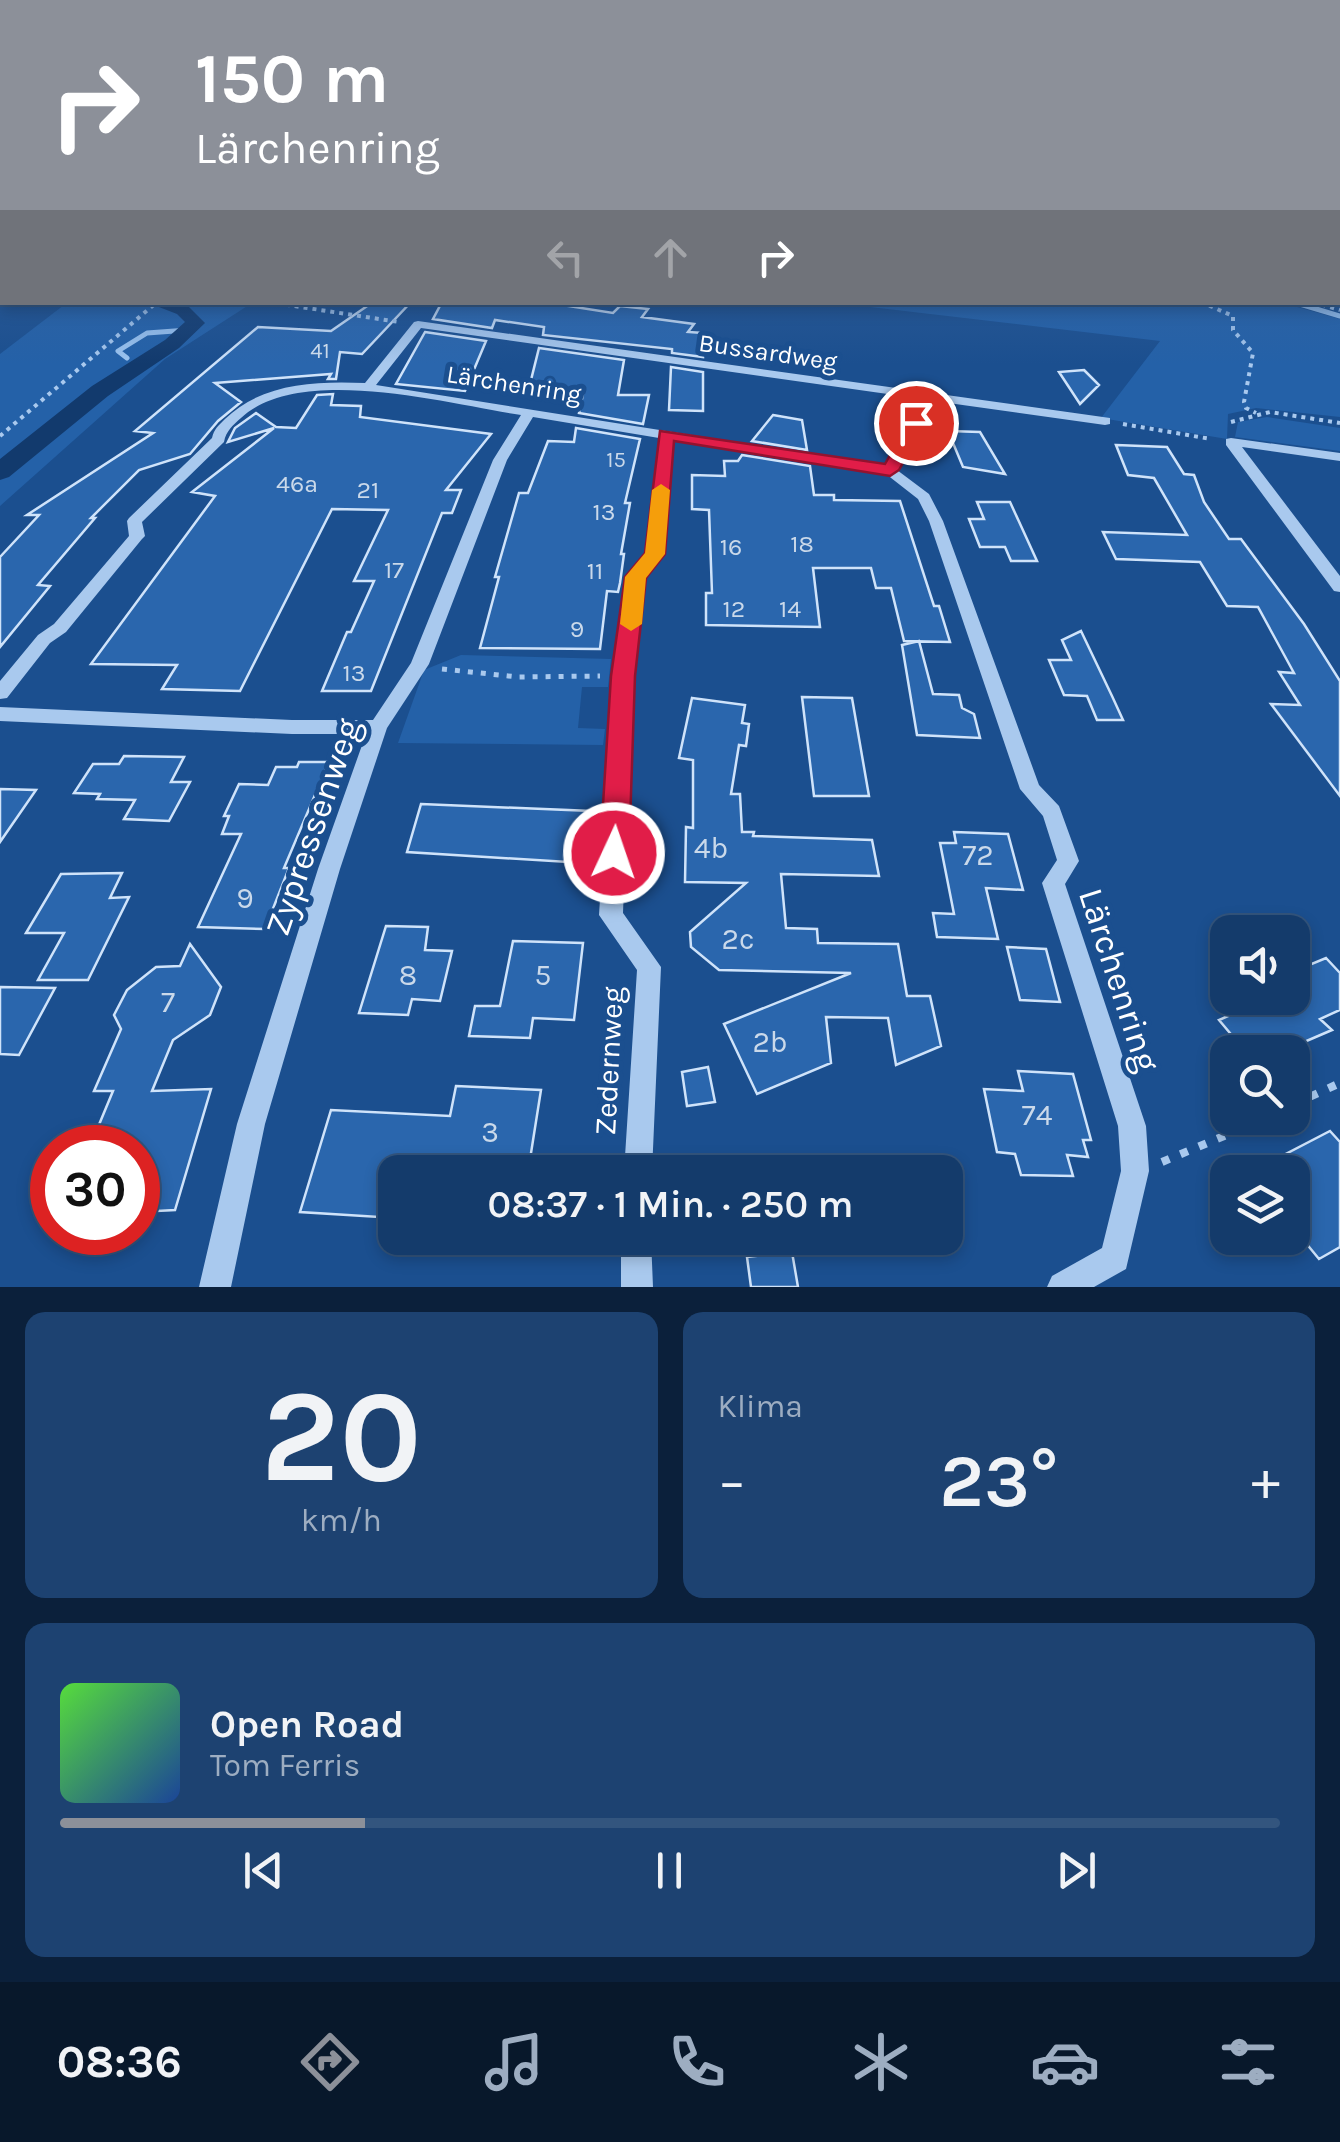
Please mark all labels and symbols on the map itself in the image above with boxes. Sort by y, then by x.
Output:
street label: Bussardweg [697,328,839,376]
house number: 41 [310,338,330,364]
street label: Lärchenring [445,359,583,409]
pin [874,381,959,466]
house number: 15 [606,447,626,473]
house number: 46a [276,469,318,498]
house number: 21 [357,475,379,504]
house number: 13 [592,497,616,526]
house number: 18 [790,529,814,558]
house number: 16 [720,532,742,561]
house number: 17 [384,555,404,584]
house number: 11 [587,556,603,585]
house number: 12 [723,594,745,623]
house number: 14 [779,594,801,623]
house number: 9 [570,614,584,643]
house number: 13 [342,658,366,687]
street label: Zypressenweg [257,713,369,941]
position arrow [562,801,666,905]
house number: 4b [694,830,728,866]
house number: 72 [962,837,994,873]
house number: 9 [236,880,254,916]
street label: Lärchenring [1070,883,1168,1077]
house number: 2c [722,921,754,957]
house number: 8 [399,957,417,993]
house number: 5 [535,957,551,993]
house number: 7 [161,984,175,1020]
street label: Zedernweg [587,985,631,1137]
house number: 2b [752,1024,788,1060]
house number: 74 [1022,1097,1053,1133]
house number: 3 [481,1114,499,1150]
speed limit sign: 30 [30,1125,160,1255]

